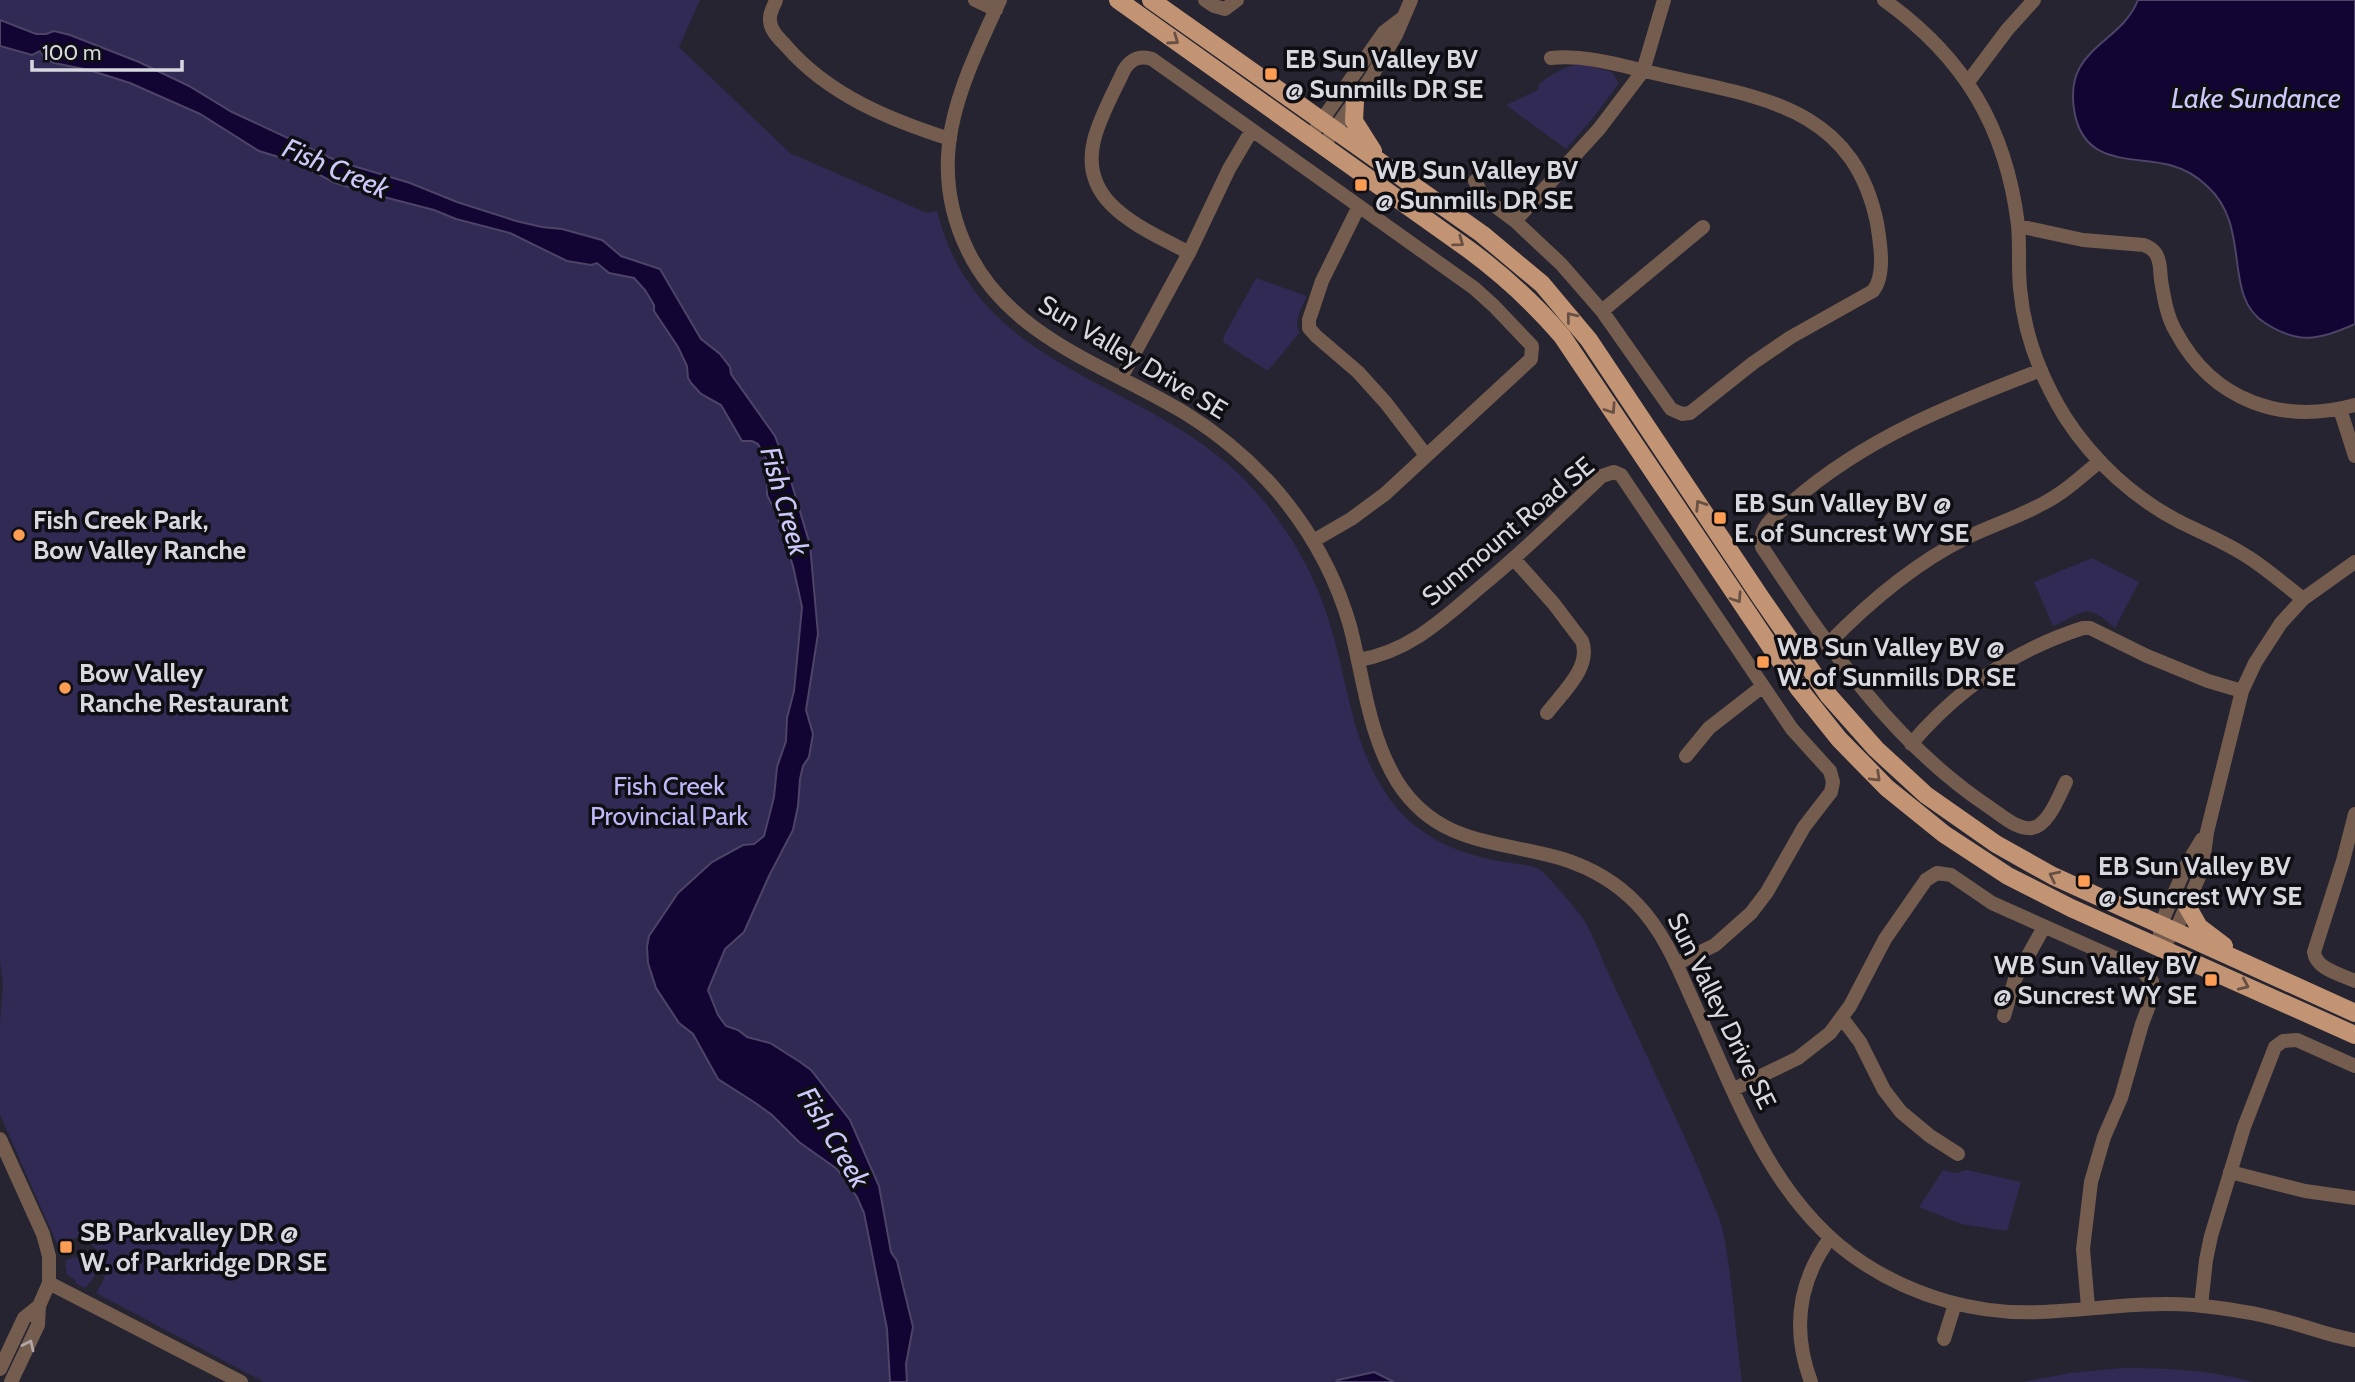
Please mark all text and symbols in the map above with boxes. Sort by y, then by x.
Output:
scale bar [32,28,182,72]
one-way arrow [1166,31,1179,44]
text: 100 m [42,40,101,65]
place label: EB Sun Valley BV @ Sunmills DR SE [1285,43,1483,105]
marker: EB Sun Valley BV @ Sunmills DR SE [1263,66,1279,82]
water label: Lake Sundance [2171,81,2341,115]
water label: Fish Creek [278,130,395,206]
place label: WB Sun Valley BV @ Sunmills DR SE [1375,154,1579,216]
marker: WB Sun Valley BV @ Sunmills DR SE [1353,177,1369,193]
one-way arrow [1451,234,1464,246]
street label: Sun Valley Drive SE [1033,288,1233,426]
one-way arrow [1567,313,1580,325]
one-way arrow [1603,401,1616,414]
water label: Fish Creek [753,442,817,561]
street label: Sunmount Road SE [1415,450,1601,612]
place label: EB Sun Valley BV @ E. of Suncrest WY SE [1734,487,1969,549]
one-way arrow [1695,499,1708,512]
place label: Fish Creek Park, Bow Valley Ranche [33,504,246,566]
marker: EB Sun Valley BV @ E. of Suncrest WY SE [1712,510,1728,526]
marker: Fish Creek Park, Bow Valley Ranche [11,527,27,543]
one-way arrow [1729,590,1742,603]
place label: WB Sun Valley BV @ W. of Sunmills DR SE [1777,631,2016,693]
marker: WB Sun Valley BV @ W. of Sunmills DR SE [1755,654,1771,670]
place label: Bow Valley Ranche Restaurant [79,657,289,719]
marker: Bow Valley Ranche Restaurant [57,680,73,696]
one-way arrow [1868,769,1881,782]
park label: Fish Creek Provincial Park [590,770,748,832]
place label: EB Sun Valley BV @ Suncrest WY SE [2098,850,2302,912]
one-way arrow [2049,871,2061,885]
marker: EB Sun Valley BV @ Suncrest WY SE [2076,873,2092,889]
street label: Sun Valley Drive SE [1661,908,1783,1114]
place label: WB Sun Valley BV @ Suncrest WY SE [1993,949,2198,1011]
marker: WB Sun Valley BV @ Suncrest WY SE [2203,972,2219,988]
one-way arrow [2236,977,2249,991]
water label: Fish Creek [791,1080,878,1195]
place label: SB Parkvalley DR @ W. of Parkridge DR SE [80,1216,327,1278]
marker: SB Parkvalley DR @ W. of Parkridge DR SE [58,1239,74,1255]
one-way arrow [20,1340,34,1352]

